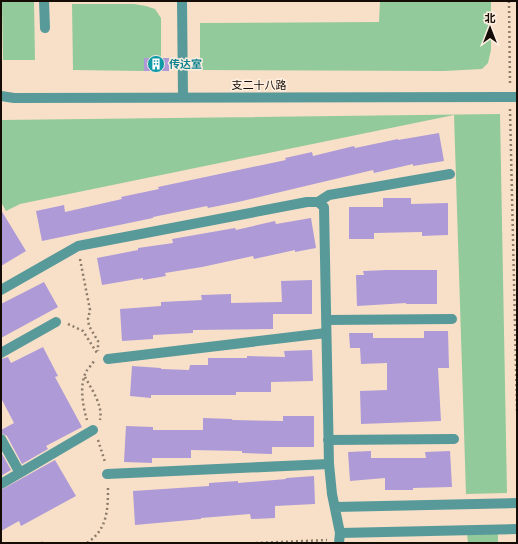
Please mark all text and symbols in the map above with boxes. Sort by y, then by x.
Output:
north arrow [470,8,510,48]
text: 北 [485,11,496,24]
building icon: 传达室 [146,54,166,74]
place label: 传达室 [169,57,202,70]
street label: 支二十八路 [232,78,287,91]

